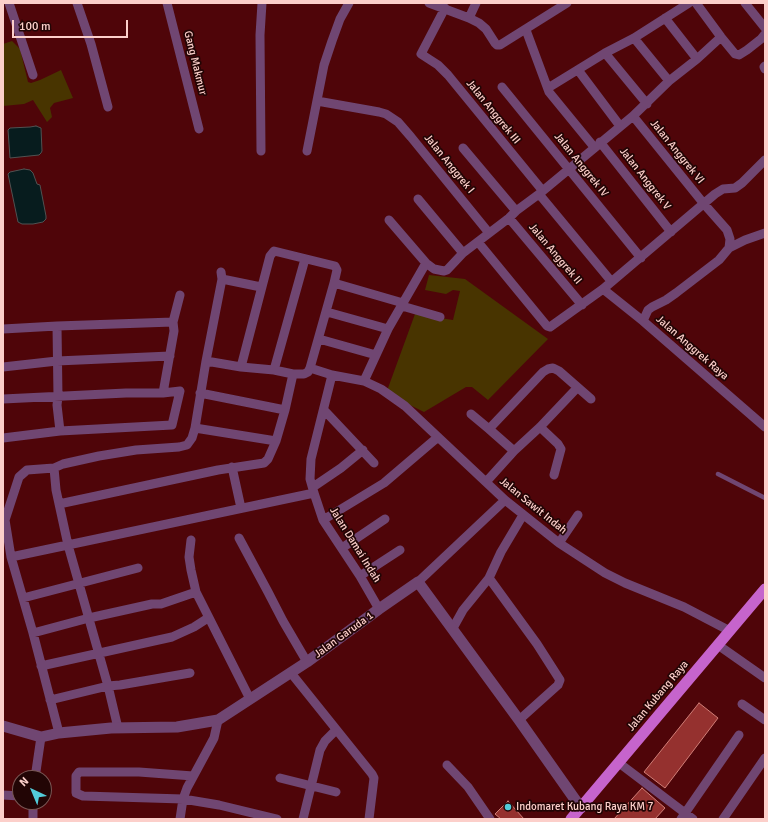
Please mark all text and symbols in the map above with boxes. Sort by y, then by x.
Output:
scale bar [14,12,130,38]
text: 100 m [19,19,51,34]
street label: Gang Makmur [181,30,209,96]
street label: Jalan Anggrek III [463,77,523,147]
street label: Jalan Anggrek VI [647,117,707,187]
street label: Jalan Anggrek IV [551,130,611,200]
street label: Jalan Anggrek I [421,132,477,196]
street label: Jalan Anggrek V [617,145,673,213]
street label: Jalan Anggrek II [526,221,584,287]
street label: Jalan Anggrek Raya [653,313,731,383]
street label: Jalan Sawit Indah [497,475,569,537]
street label: Jalan Damai Indah [326,505,384,585]
street label: Jalan Garuda 1 [312,609,376,661]
street label: Jalan Kubang Raya [625,658,691,734]
north arrow [12,770,52,810]
text: N [17,774,31,789]
place label: Indomaret Kubang Raya KM 7 [516,800,653,814]
marker: Indomaret Kubang Raya KM 7 [503,802,513,812]

